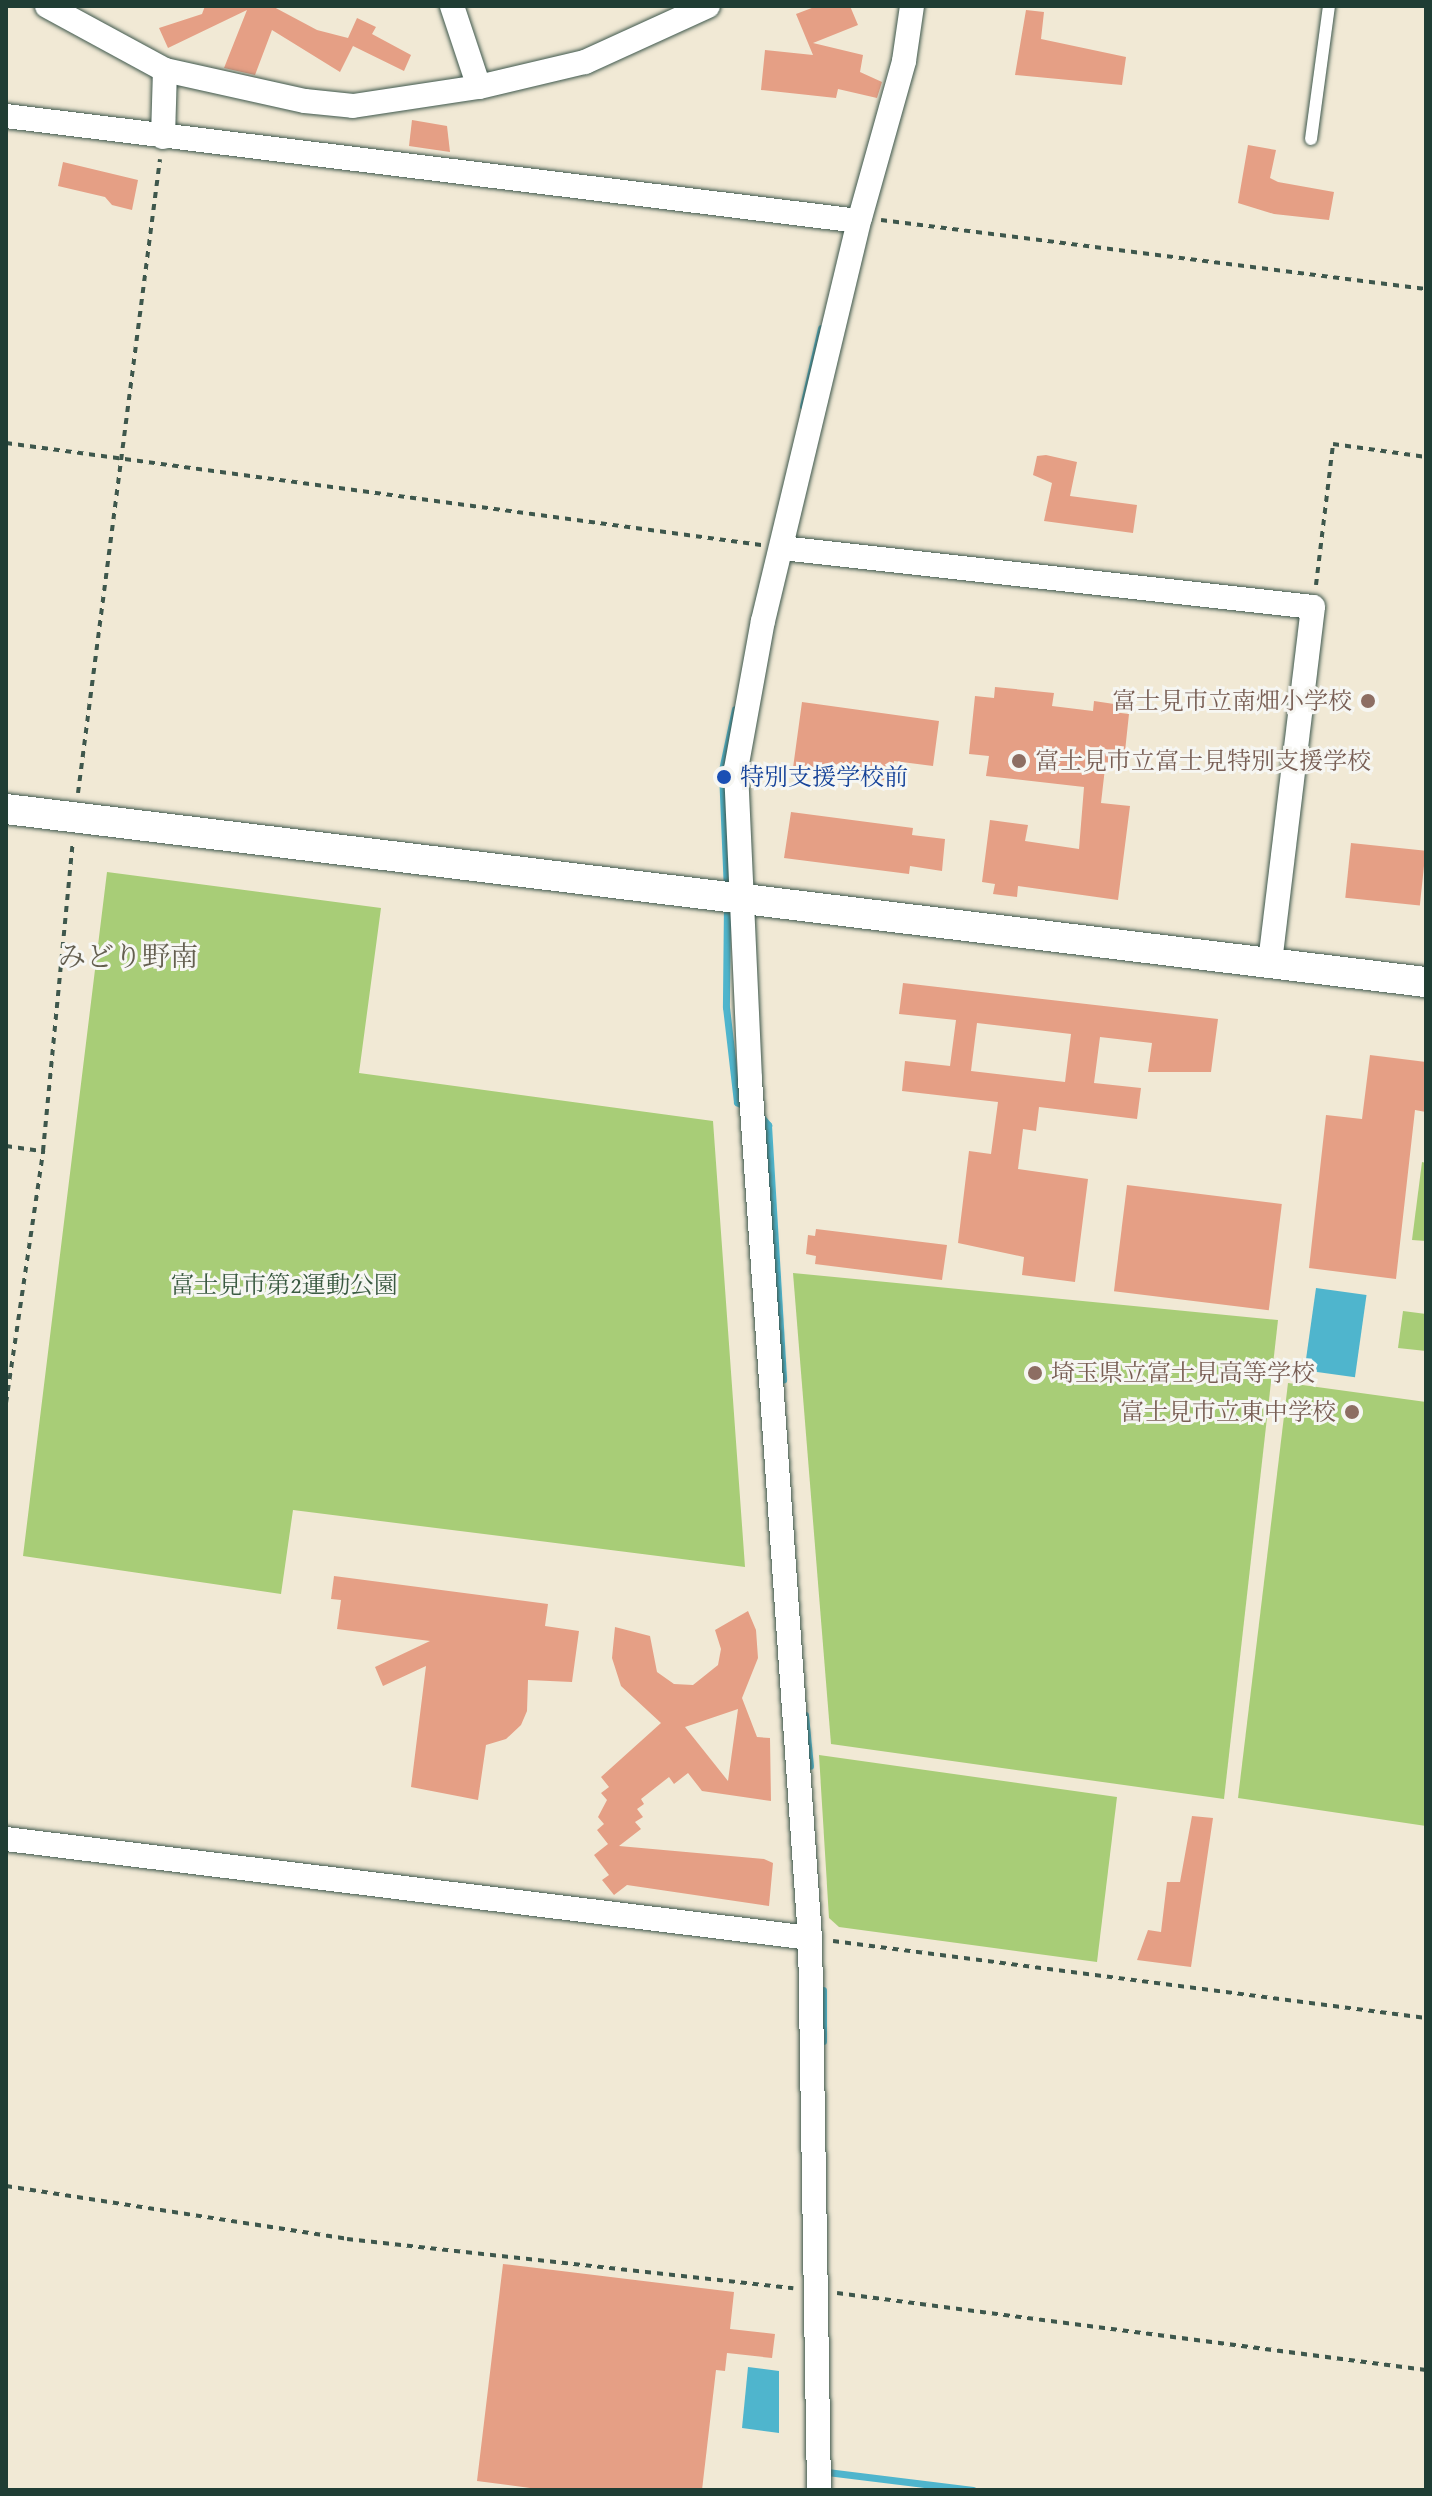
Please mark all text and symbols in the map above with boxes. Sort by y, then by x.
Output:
place label: 富士見市立南畑小学校 [1112,687,1352,715]
marker: 富士見市立南畑小学校 [1359,692,1377,710]
place label: 富士見市立富士見特別支援学校 [1035,747,1371,775]
marker: 富士見市立富士見特別支援学校 [1010,752,1028,770]
place label: 特別支援学校前 [740,763,908,791]
marker: 特別支援学校前 [715,768,733,786]
district label: みどり野南 [58,939,198,973]
park label: 富士見市第2運動公園 [170,1271,398,1299]
place label: 埼玉県立富士見高等学校 [1051,1359,1315,1387]
marker: 埼玉県立富士見高等学校 [1026,1364,1044,1382]
place label: 富士見市立東中学校 [1120,1398,1336,1426]
marker: 富士見市立東中学校 [1343,1403,1361,1421]

